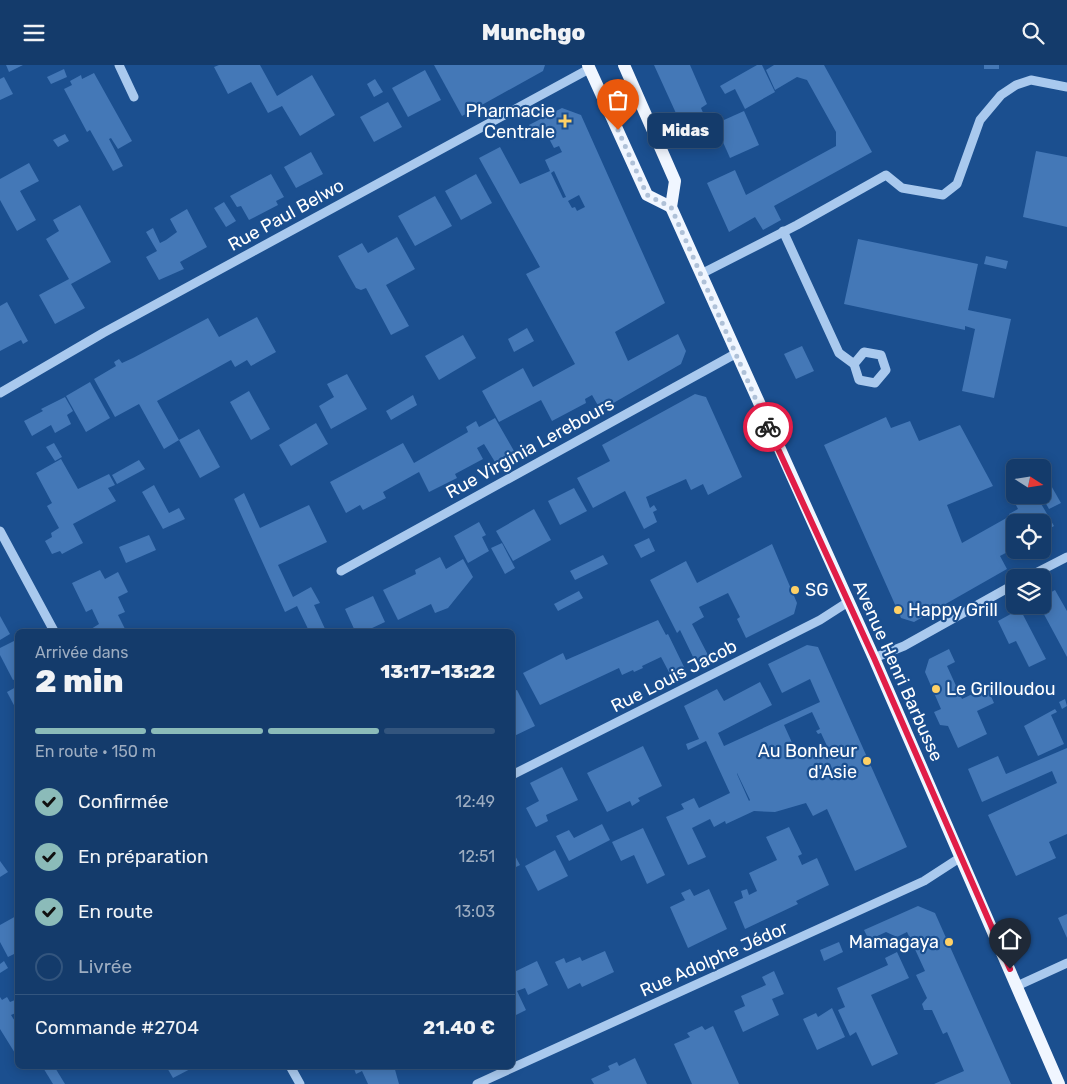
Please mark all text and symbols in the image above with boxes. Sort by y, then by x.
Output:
icon: menu [20,19,48,47]
text: Munchgo [482,19,585,46]
icon: search [1019,19,1047,47]
pin [597,79,639,130]
icon: bag [604,86,632,114]
place label: Pharmacie Centrale [465,100,555,143]
callout: Midas [648,113,723,147]
marker: Pharmacie Centrale [559,115,571,127]
text: Midas [662,121,709,140]
street label: Rue Paul Belwo [224,174,348,256]
street label: Rue Virginia Lerebours [442,393,618,503]
courier [743,402,793,452]
icon: bike [754,413,782,441]
north arrow [1006,459,1051,504]
map controls [1006,459,1051,614]
button: locate [1006,514,1051,559]
button: layers [1006,569,1051,614]
street label: Avenue Henri Barbusse [848,577,948,765]
place label: SG [805,579,828,601]
marker: SG [789,584,801,596]
place label: Happy Grill [908,599,998,621]
marker: Happy Grill [892,604,904,616]
street label: Rue Louis Jacob [607,635,741,717]
text: Arrivée dans [35,643,128,662]
text: 13:17–13:22 [380,660,495,683]
text: 2 min [35,662,124,700]
place label: Le Grilloudou [946,678,1056,700]
marker: Le Grilloudou [930,683,942,695]
place label: Au Bonheur d'Asie [758,740,857,783]
text: En route · 150 m [35,742,156,761]
marker: Au Bonheur d'Asie [861,755,873,767]
icon: check [35,788,63,816]
text: Confirmée [78,790,169,813]
text: 12:49 [455,792,495,811]
icon: check [35,843,63,871]
text: En préparation [78,845,208,868]
text: 12:51 [459,847,495,866]
icon: check [35,898,63,926]
text: En route [78,900,153,923]
text: 13:03 [455,902,495,921]
street label: Rue Adolphe Jédor [637,916,792,1001]
pin [989,918,1031,969]
icon: home [996,925,1024,953]
place label: Mamagaya [849,931,939,953]
marker: Mamagaya [943,936,955,948]
text: Livrée [78,955,132,978]
text: Commande #2704 [35,1016,199,1039]
text: 21.40 € [423,1016,495,1039]

